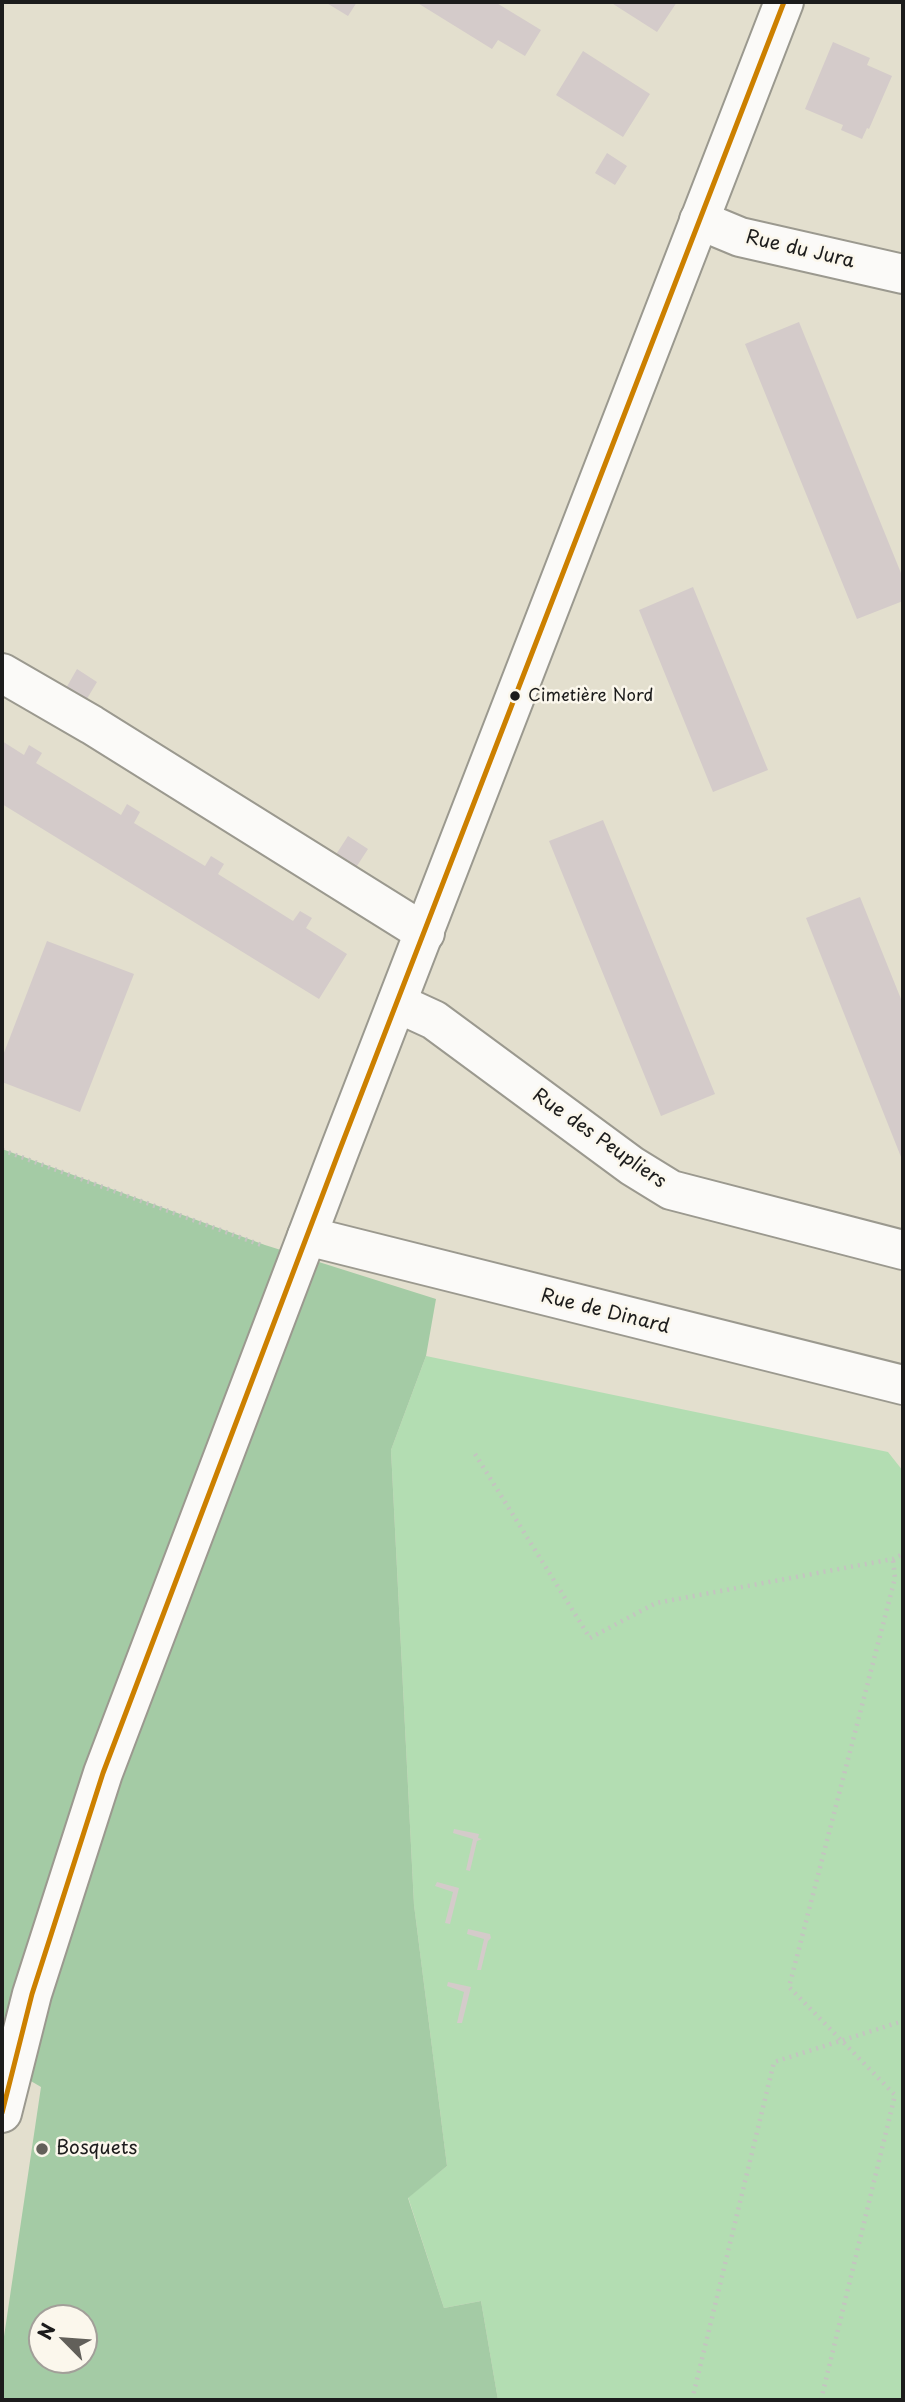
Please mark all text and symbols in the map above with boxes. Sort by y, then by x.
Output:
street label: Rue du Jura [743,226,857,274]
place label: Cimetière Nord [528,686,654,706]
marker: Cimetière Nord [508,689,522,703]
street label: Rue des Peupliers [528,1084,670,1194]
street label: Rue de Dinard [538,1285,672,1339]
place label: Bosquets [56,2138,138,2160]
marker: Bosquets [34,2141,50,2157]
north arrow [28,2304,98,2374]
text: N [30,2318,62,2344]

